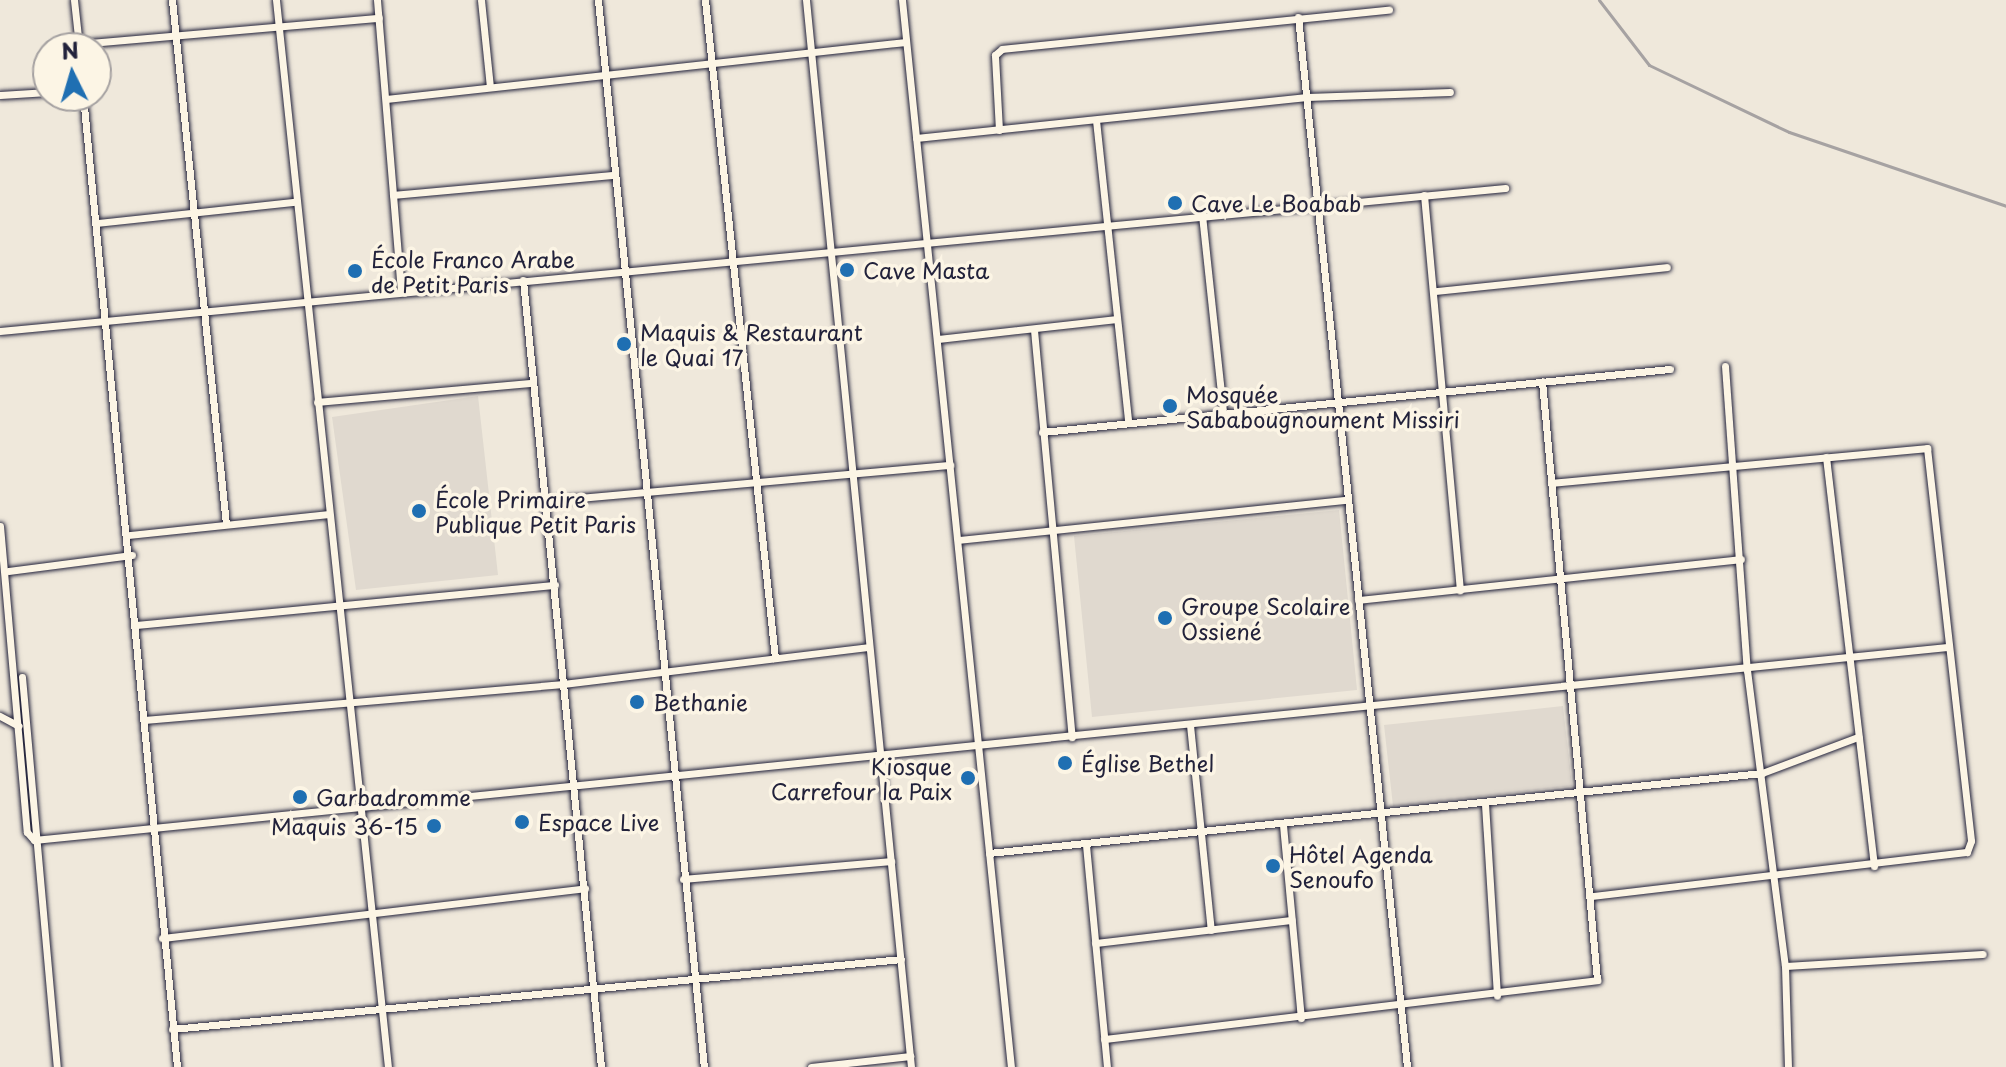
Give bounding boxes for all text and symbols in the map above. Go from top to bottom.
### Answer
north arrow [32,32,112,112]
text: N [60,32,80,67]
place label: Cave Le Boabab [1191,190,1361,216]
marker: Cave Le Boabab [1166,194,1184,212]
place label: École Franco Arabe de Petit Paris [371,245,579,296]
place label: Cave Masta [863,257,990,283]
marker: Cave Masta [838,261,856,279]
marker: École Franco Arabe de Petit Paris [346,262,364,280]
place label: Maquis & Restaurant le Quai 17 [640,318,864,370]
marker: Maquis & Restaurant le Quai 17 [615,335,633,353]
place label: Mosquée Sababougnoument Missiri [1186,380,1461,432]
marker: Mosquée Sababougnoument Missiri [1161,397,1179,415]
place label: École Primaire Publique Petit Paris [435,485,637,536]
marker: École Primaire Publique Petit Paris [410,502,428,520]
place label: Groupe Scolaire Ossiené [1181,592,1350,644]
marker: Groupe Scolaire Ossiené [1156,609,1174,627]
place label: Bethanie [653,689,748,715]
marker: Bethanie [628,693,646,711]
place label: Église Bethel [1081,750,1214,776]
place label: Kiosque Carrefour la Paix [770,752,952,804]
marker: Église Bethel [1056,754,1074,772]
marker: Kiosque Carrefour la Paix [959,769,977,787]
place label: Garbadromme [316,784,471,810]
marker: Garbadromme [291,788,309,806]
place label: Espace Live [538,809,658,835]
place label: Maquis 36-15 [271,813,418,839]
marker: Espace Live [513,813,531,831]
marker: Maquis 36-15 [425,817,443,835]
place label: Hôtel Agenda Senoufo [1289,840,1433,892]
marker: Hôtel Agenda Senoufo [1264,857,1282,875]

